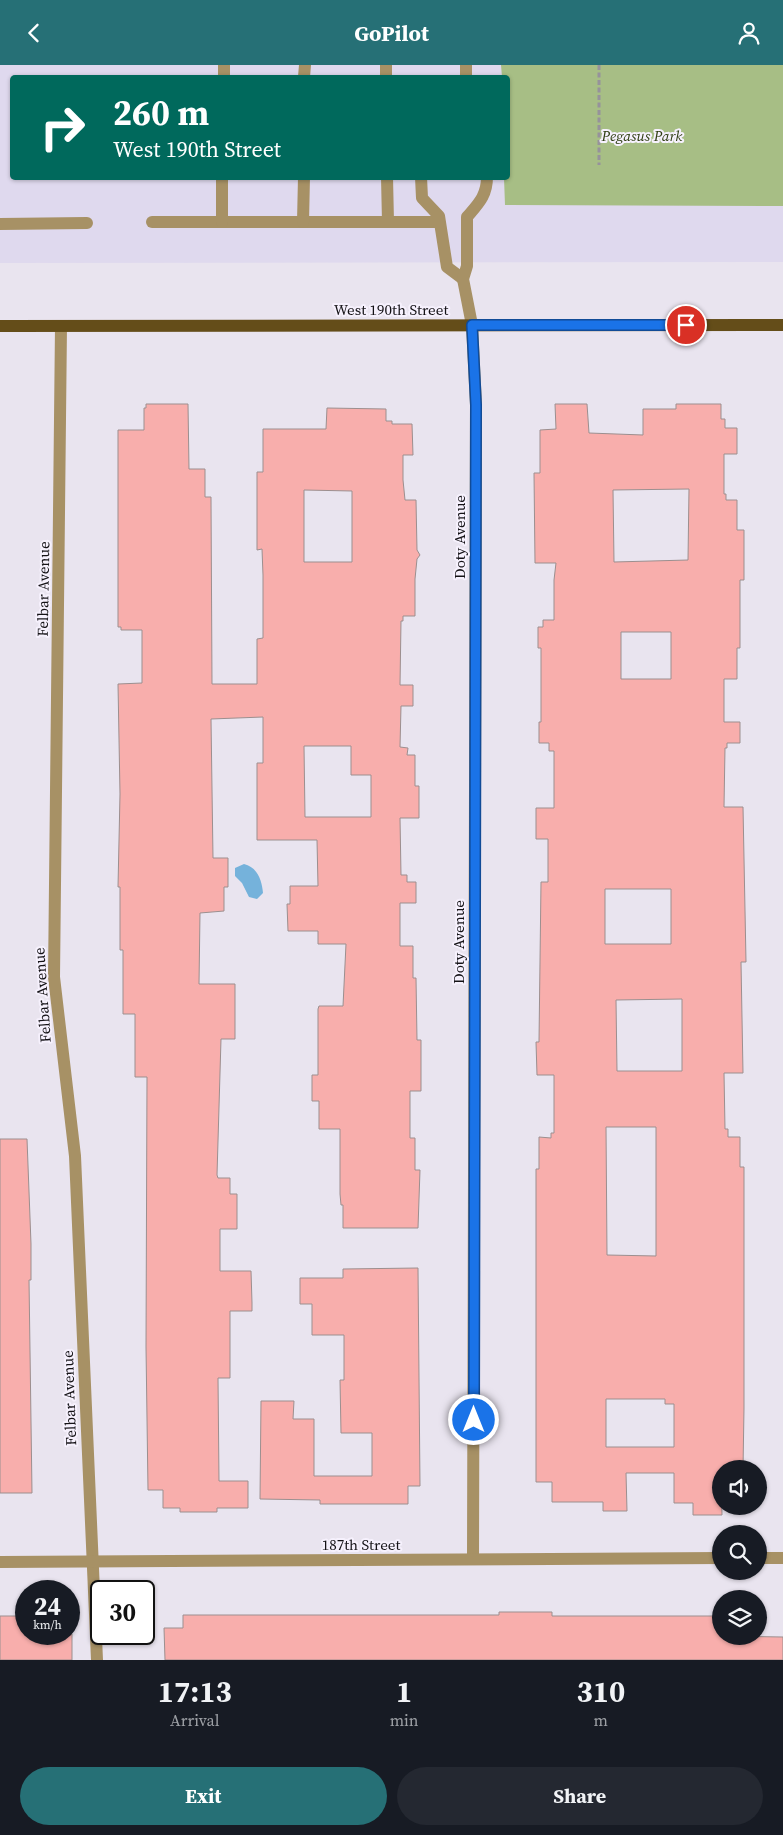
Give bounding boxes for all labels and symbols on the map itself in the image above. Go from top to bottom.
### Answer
park label: Pegasus Park [601,125,683,146]
street label: West 190th Street [334,299,448,320]
pin [665,304,707,346]
street label: Doty Avenue [449,495,470,579]
street label: Felbar Avenue [32,541,54,637]
street label: Doty Avenue [448,900,469,984]
street label: Felbar Avenue [28,946,56,1043]
street label: Felbar Avenue [57,1350,81,1446]
position arrow [447,1393,499,1445]
street label: 187th Street [322,1534,400,1555]
speed limit sign: 30 [90,1580,155,1645]

